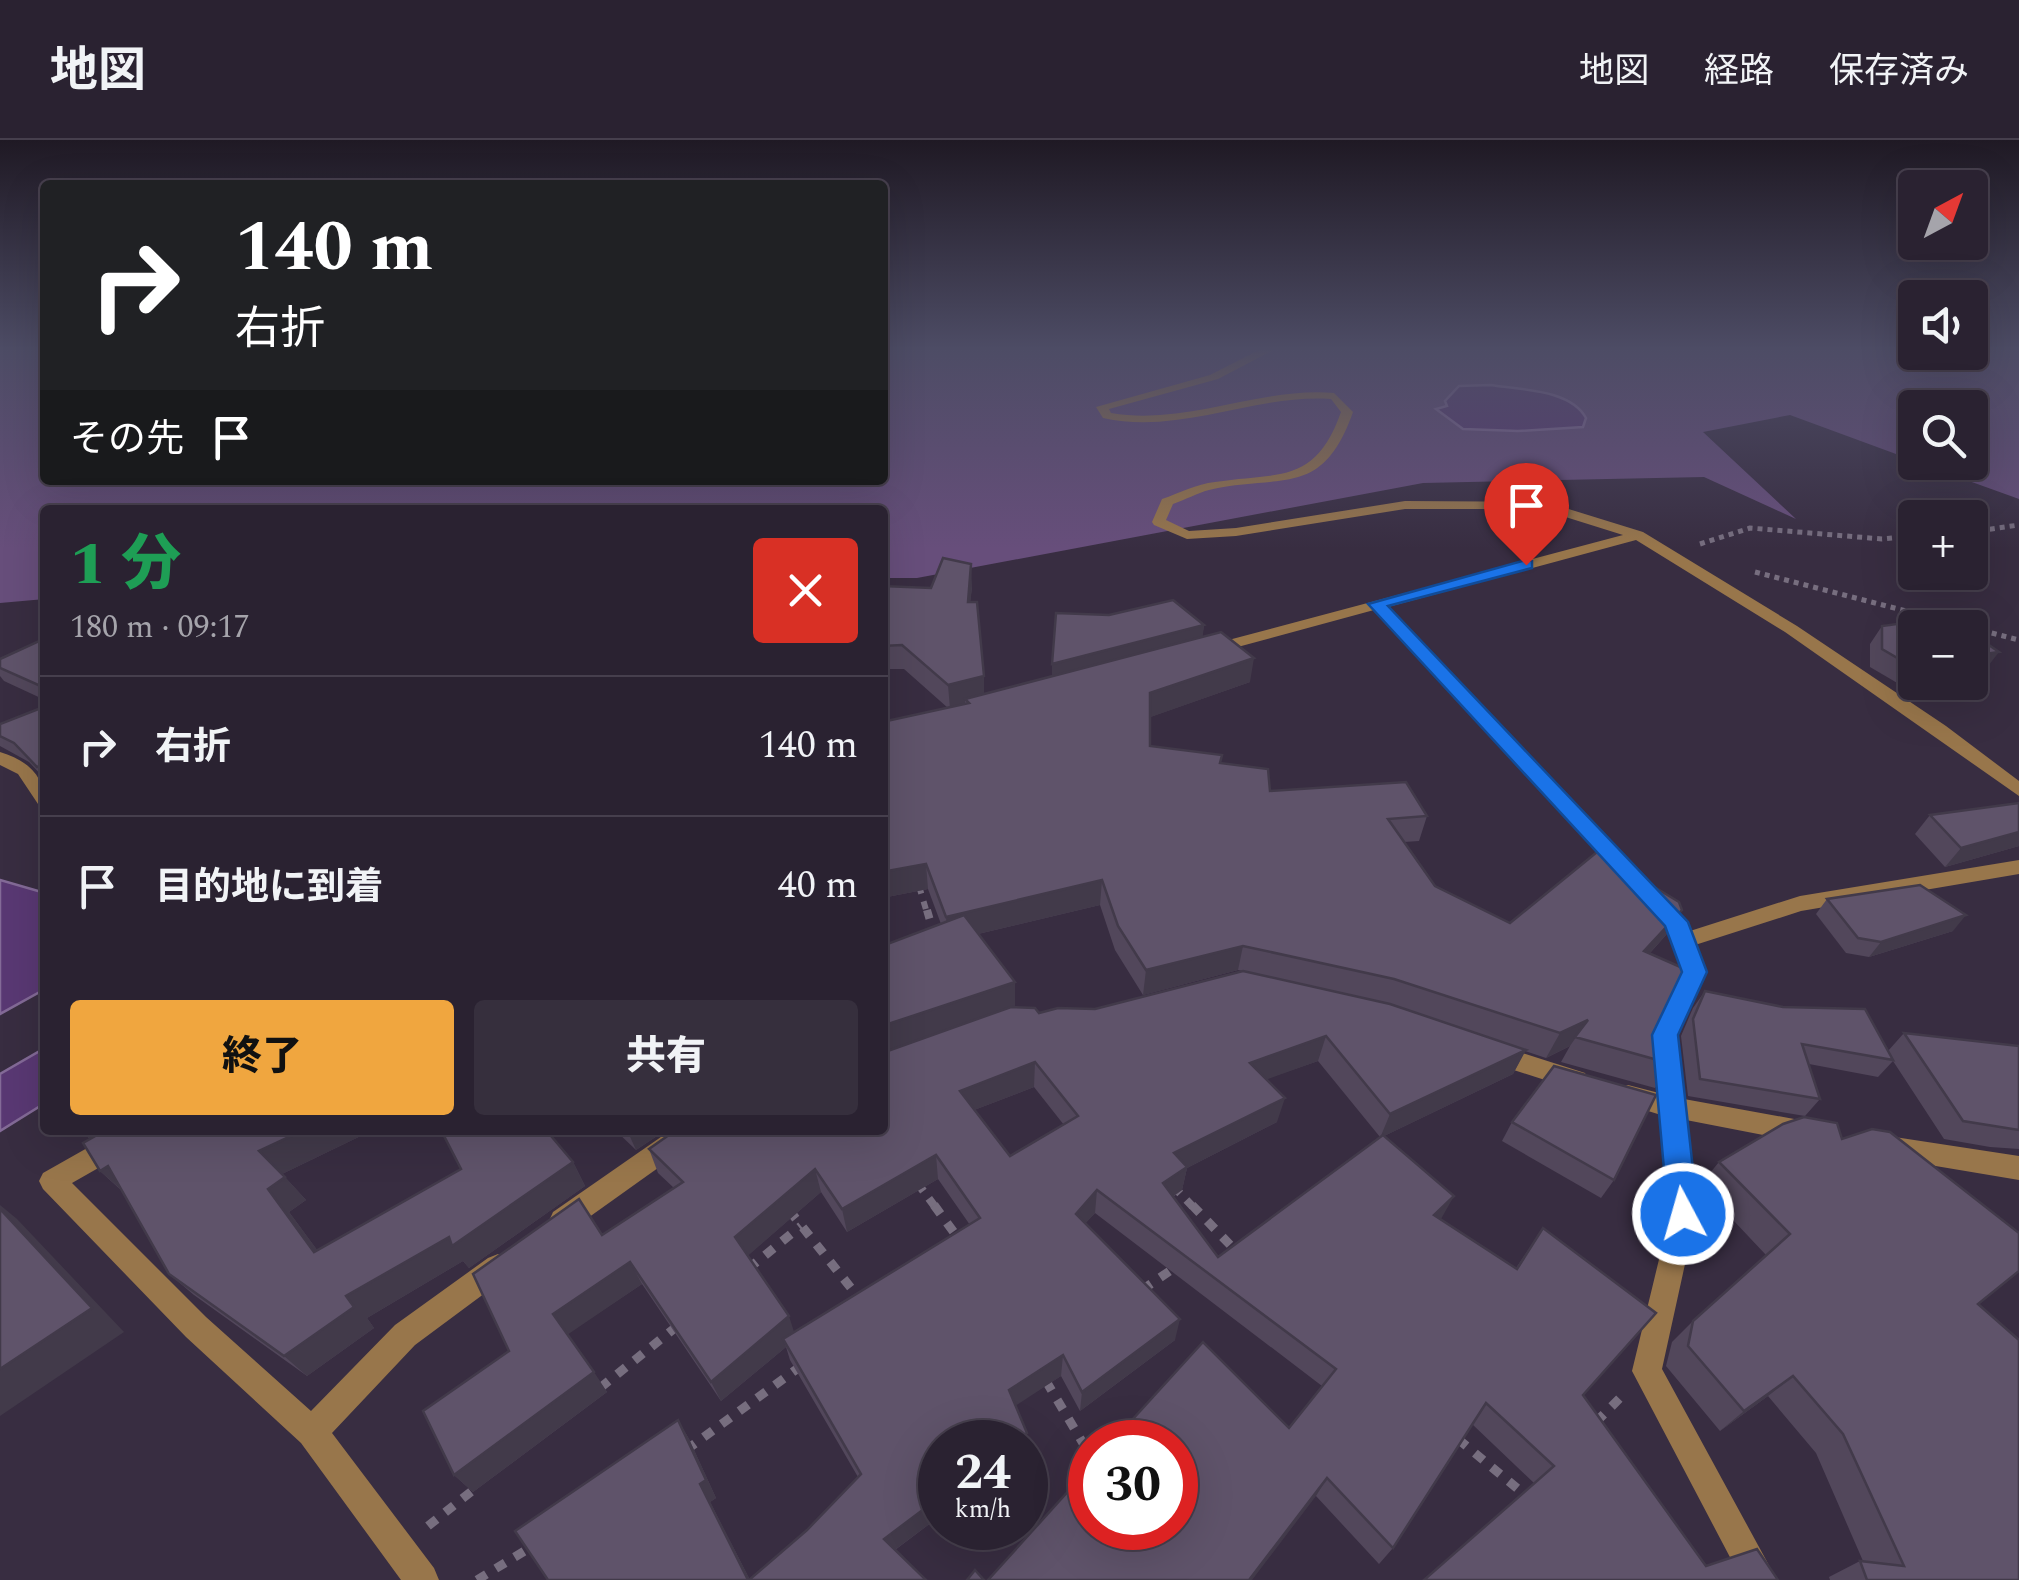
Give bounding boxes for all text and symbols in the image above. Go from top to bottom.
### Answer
text: 地図 [50,35,146,108]
text: 地図 [1579,45,1649,98]
text: 経路 [1704,45,1774,98]
text: 保存済み [1829,45,1969,98]
north arrow [1898,170,1988,260]
map controls [1898,170,1988,700]
text: 140 m [235,195,433,301]
icon: right [70,220,200,350]
button: sound [1898,280,1988,370]
text: 右折 [235,295,325,364]
button: search [1898,390,1988,480]
icon: arrive [204,410,259,465]
text: その先 [70,411,184,469]
pin [1484,463,1569,566]
icon: arrive [1499,478,1554,533]
button: + [1898,500,1988,590]
text: 1 分 [70,519,181,611]
button: close [753,538,858,643]
text: 180 m · 09:17 [70,603,250,652]
button: − [1898,610,1988,700]
text: 140 m [759,717,858,775]
icon: right [70,719,125,774]
text: 右折 [155,719,231,777]
text: 40 m [778,857,858,915]
icon: arrive [70,859,125,914]
text: 目的地に到着 [155,859,383,917]
button: 終了 [70,1000,454,1115]
button: 共有 [474,1000,858,1115]
position arrow [1631,1162,1735,1266]
speed limit sign: 30 [1068,1420,1198,1550]
text: 24 [955,1435,1011,1511]
text: km/h [955,1491,1011,1529]

